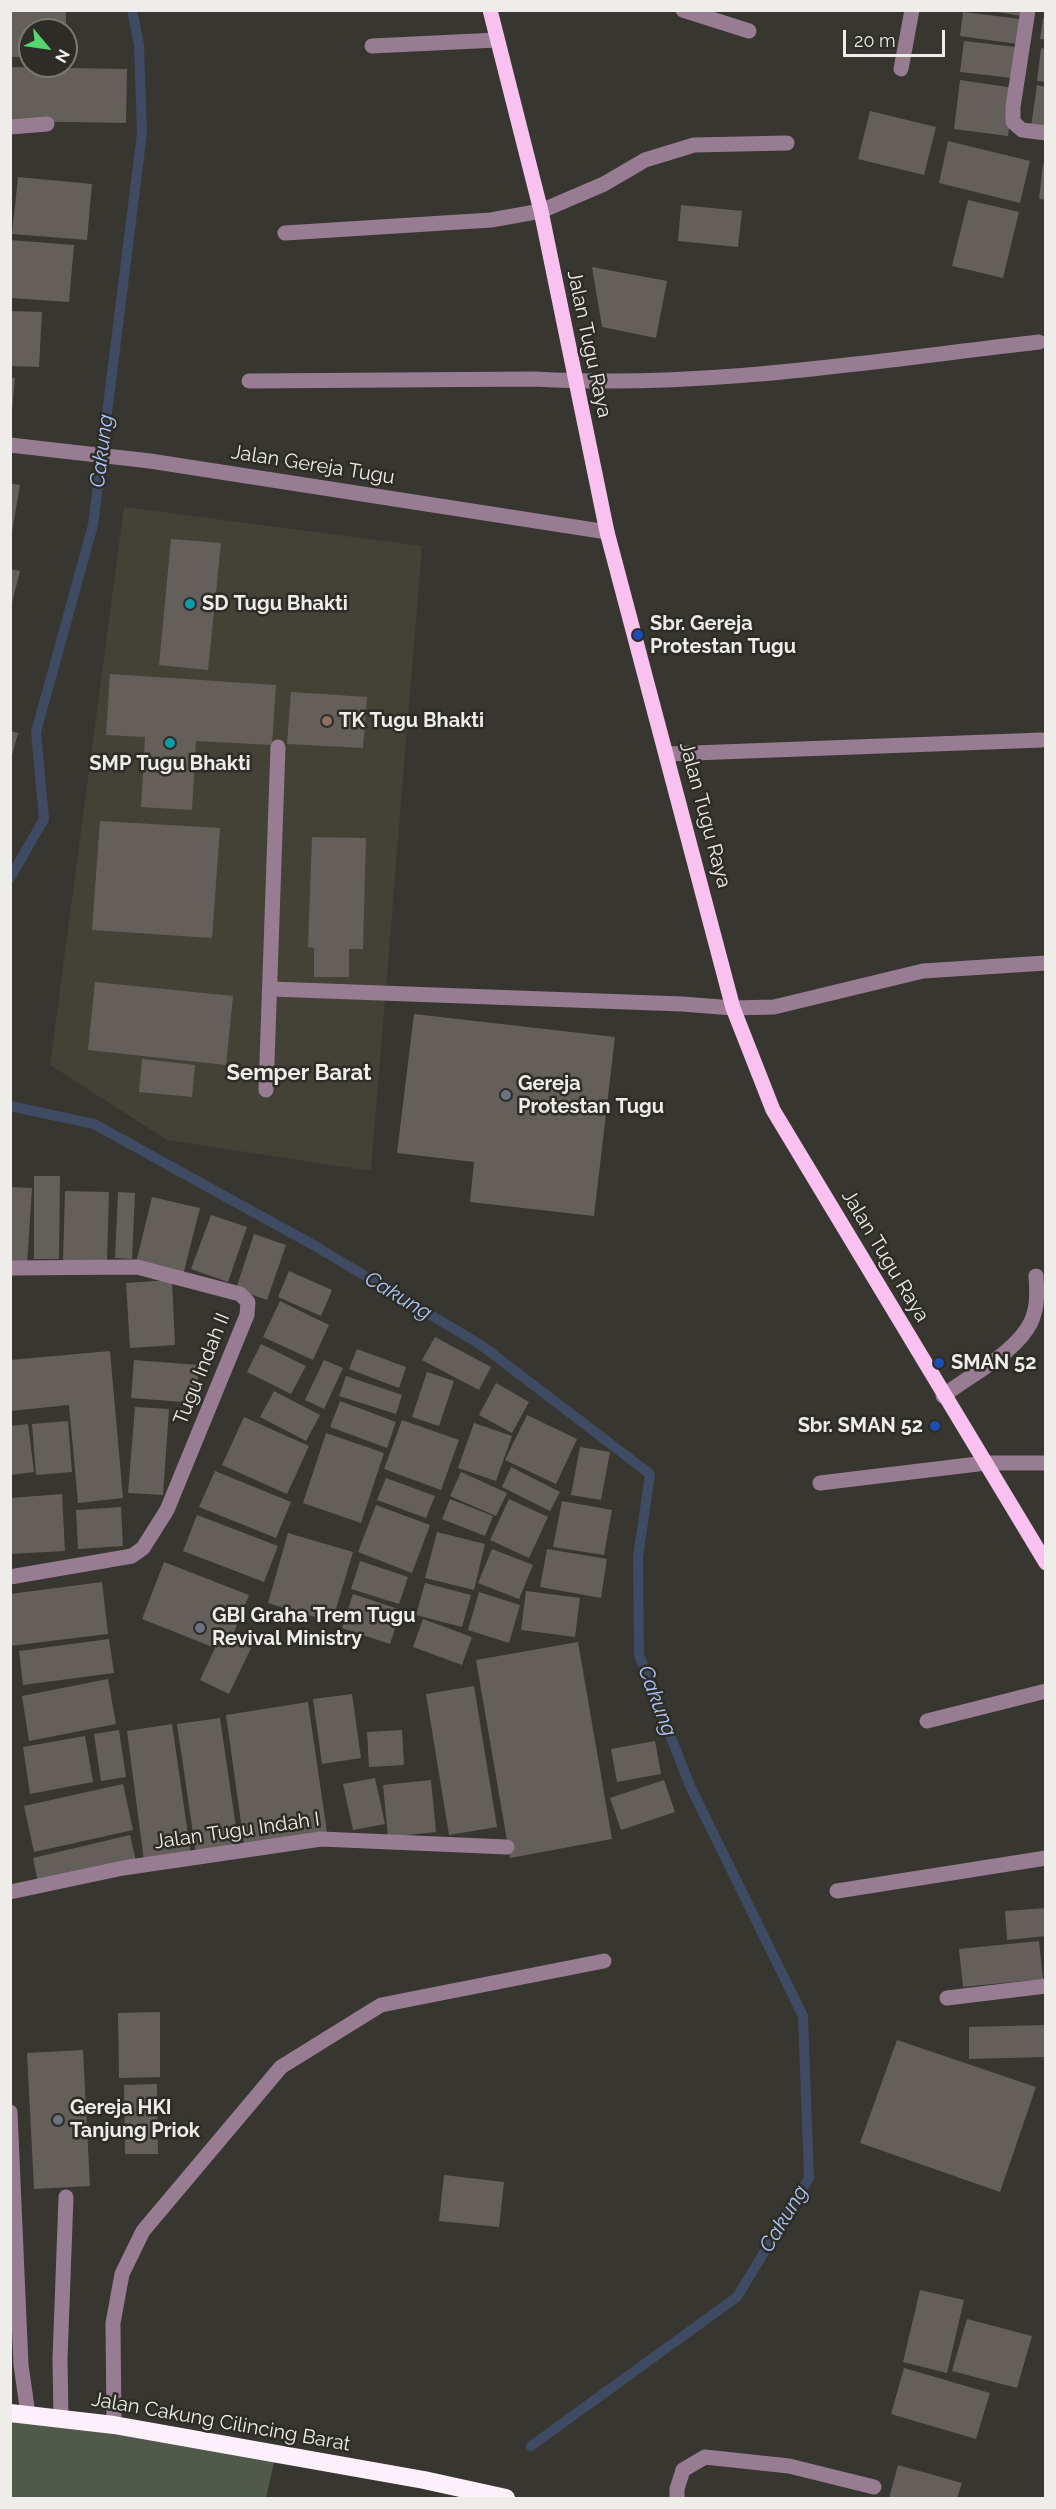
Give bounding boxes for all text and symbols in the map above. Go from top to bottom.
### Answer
north arrow [18,18,78,78]
scale bar [846,18,948,56]
text: 20 m [854,30,896,51]
text: N [51,46,74,66]
street label: Jalan Tugu Raya [562,268,616,420]
water label: Cakung [85,413,119,489]
street label: Jalan Gereja Tugu [230,440,396,490]
place label: SD Tugu Bhakti [202,592,348,616]
marker: SD Tugu Bhakti [183,597,197,611]
place label: Sbr. Gereja Protestan Tugu [650,612,796,659]
marker: Sbr. Gereja Protestan Tugu [631,628,645,642]
place label: TK Tugu Bhakti [339,709,484,733]
marker: TK Tugu Bhakti [320,714,334,728]
marker: SMP Tugu Bhakti [163,736,177,750]
street label: Jalan Tugu Raya [674,739,736,891]
place label: SMP Tugu Bhakti [89,752,251,776]
district label: Semper Barat [226,1060,372,1086]
place label: Gereja Protestan Tugu [518,1072,664,1119]
marker: Gereja Protestan Tugu [499,1088,513,1102]
street label: Jalan Tugu Raya [836,1185,934,1327]
water label: Cakung [360,1266,436,1326]
street label: Tugu Indah II [169,1310,235,1428]
place label: SMAN 52 [951,1351,1036,1375]
marker: SMAN 52 [932,1356,946,1370]
place label: Sbr. SMAN 52 [798,1414,923,1438]
marker: Sbr. SMAN 52 [928,1419,942,1433]
place label: GBI Graha Trem Tugu Revival Ministry [212,1604,416,1651]
marker: GBI Graha Trem Tugu Revival Ministry [193,1621,207,1635]
water label: Cakung [632,1662,682,1740]
street label: Jalan Tugu Indah I [153,1808,321,1854]
place label: Gereja HKI Tanjung Priok [70,2096,200,2143]
marker: Gereja HKI Tanjung Priok [51,2113,65,2127]
water label: Cakung [754,2181,814,2257]
street label: Jalan Cakung Cilincing Barat [90,2387,352,2457]

